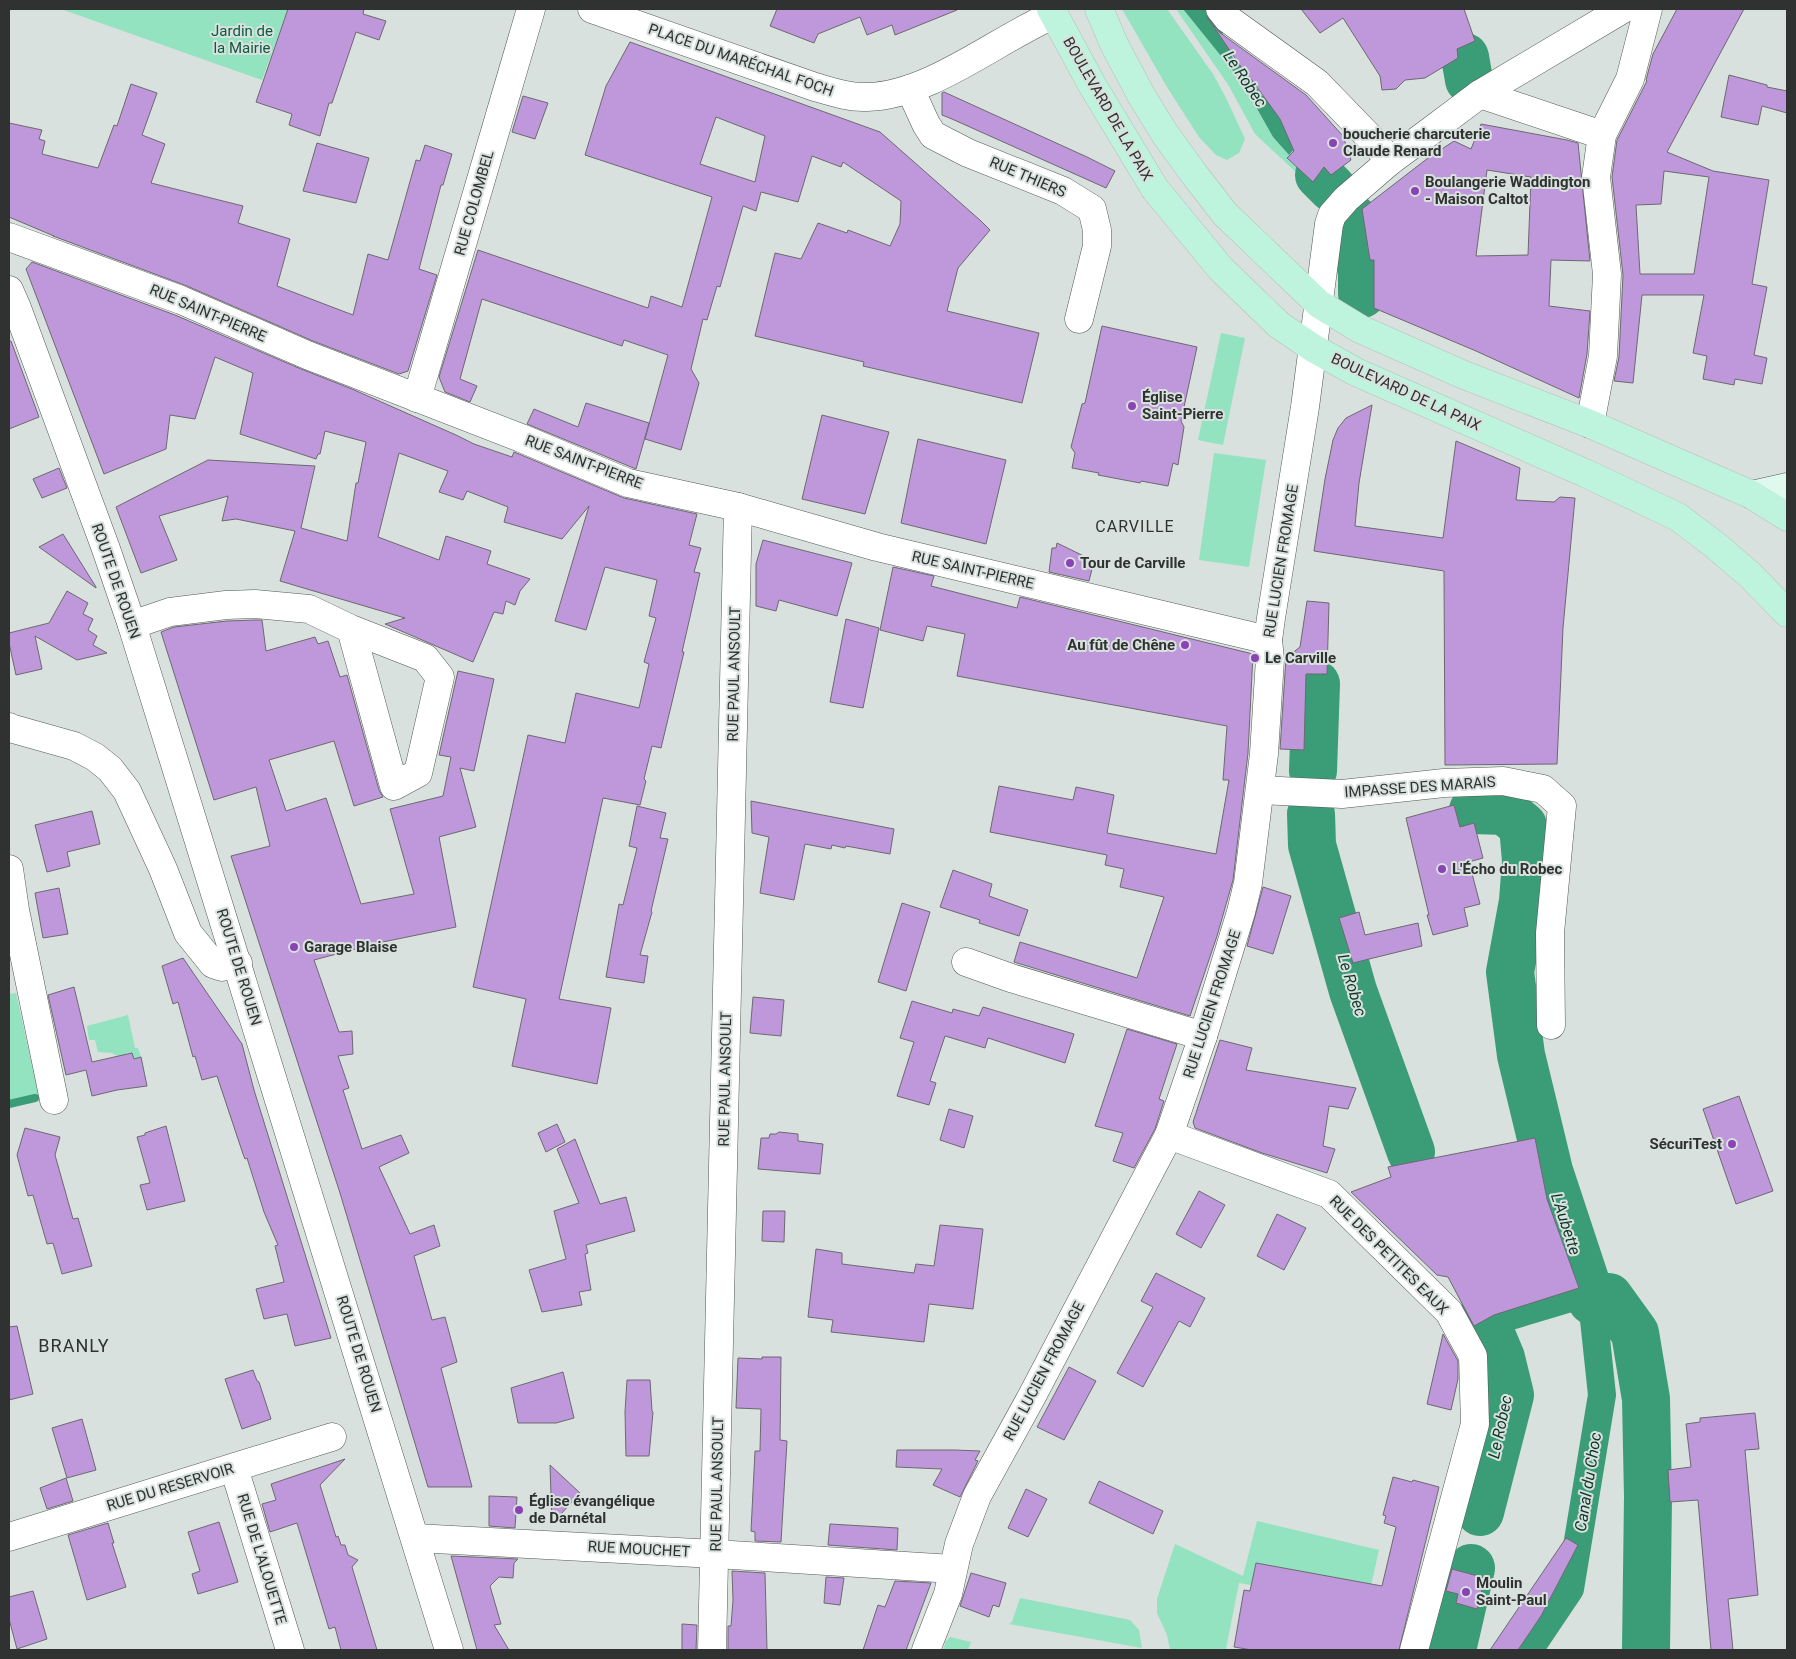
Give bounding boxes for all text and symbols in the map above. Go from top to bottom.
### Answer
street label: PLACE DU MARÉCHAL FOCH [646,20,836,100]
park label: Jardin de la Mairie [211,22,273,57]
street label: BOULEVARD DE LA PAIX [1059,34,1157,185]
water label: Le Robec [1219,47,1271,111]
place label: boucherie charcuterie Claude Renard [1343,125,1490,160]
marker: boucherie charcuterie Claude Renard [1327,137,1339,149]
street label: RUE COLOMBEL [450,148,498,258]
street label: RUE THIERS [987,153,1069,201]
place label: Boulangerie Waddington - Maison Caltot [1425,173,1590,208]
marker: Boulangerie Waddington - Maison Caltot [1409,185,1421,197]
street label: RUE SAINT-PIERRE [147,280,269,346]
street label: BOULEVARD DE LA PAIX [1328,349,1484,435]
place label: Église Saint-Pierre [1142,388,1223,423]
marker: Église Saint-Pierre [1126,400,1138,412]
street label: RUE SAINT-PIERRE [522,431,646,493]
street label: RUE LUCIEN FROMAGE [1260,483,1302,639]
district label: CARVILLE [1095,517,1175,536]
street label: ROUTE DE ROUEN [88,521,144,641]
street label: RUE SAINT-PIERRE [910,547,1036,593]
place label: Tour de Carville [1080,554,1185,572]
marker: Tour de Carville [1064,557,1076,569]
street label: RUE PAUL ANSOULT [724,606,744,742]
place label: Au fût de Chêne [1067,636,1175,654]
marker: Au fût de Chêne [1179,639,1191,651]
place label: Le Carville [1265,649,1336,667]
marker: Le Carville [1249,652,1261,664]
street label: IMPASSE DES MARAIS [1344,773,1496,801]
place label: L'Écho du Robec [1452,860,1562,878]
marker: L'Écho du Robec [1436,863,1448,875]
street label: ROUTE DE ROUEN [213,906,265,1028]
street label: RUE LUCIEN FROMAGE [1179,927,1245,1080]
place label: Garage Blaise [304,938,397,956]
marker: Garage Blaise [288,941,300,953]
water label: Le Robec [1334,952,1370,1018]
street label: RUE PAUL ANSOULT [715,1011,735,1147]
place label: SécuriTest [1649,1135,1722,1153]
marker: SécuriTest [1726,1138,1738,1150]
water label: L'Aubette [1547,1191,1585,1257]
street label: RUE DES PETITES EAUX [1326,1192,1453,1319]
street label: ROUTE DE ROUEN [333,1293,385,1415]
street label: RUE LUCIEN FROMAGE [1000,1298,1089,1444]
district label: BRANLY [38,1335,110,1356]
water label: Le Robec [1484,1394,1516,1460]
street label: RUE PAUL ANSOULT [707,1416,727,1552]
water label: Canal du Choc [1571,1431,1605,1533]
street label: RUE DU RESERVOIR [104,1459,236,1515]
street label: RUE DE L'ALOUETTE [234,1491,291,1627]
place label: Église évangélique de Darnétal [529,1492,655,1527]
marker: Église évangélique de Darnétal [513,1504,525,1516]
street label: RUE MOUCHET [587,1537,691,1561]
place label: Moulin Saint-Paul [1476,1574,1547,1609]
marker: Moulin Saint-Paul [1460,1586,1472,1598]

